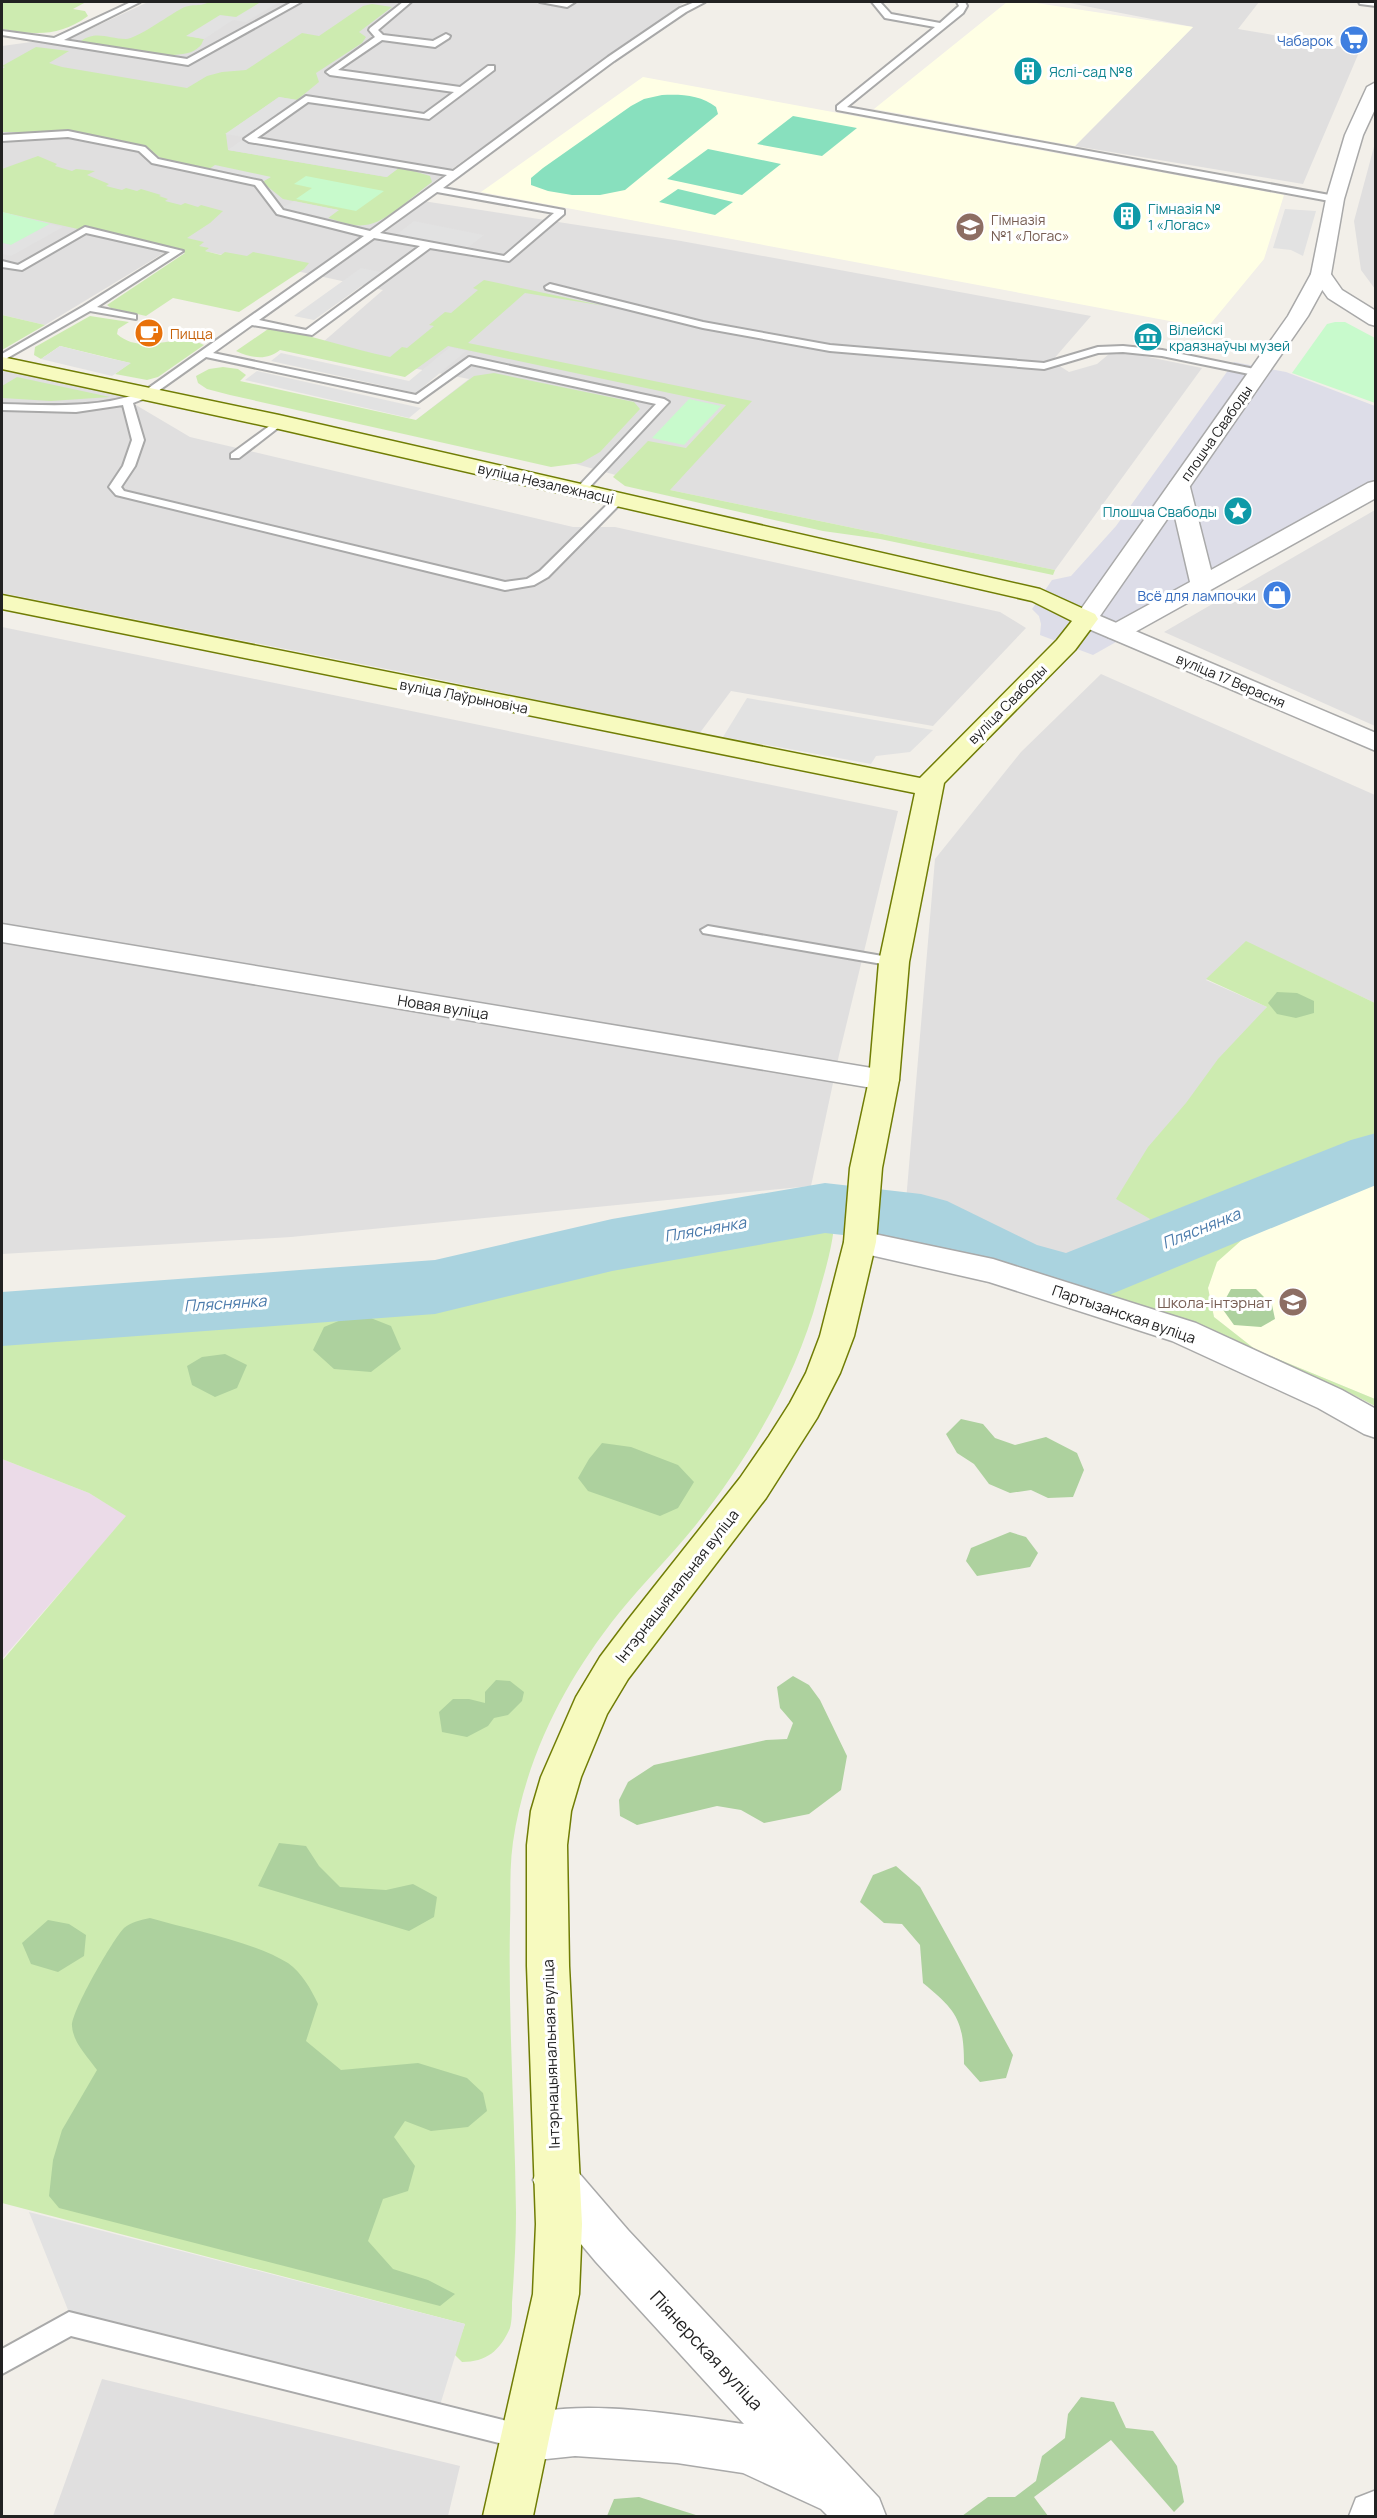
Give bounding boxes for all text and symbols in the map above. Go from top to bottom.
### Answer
supermarket icon: Чабарок [1338,24,1370,56]
place label: Чабарок [1277,31,1334,50]
building icon: Яслі-сад №8 [1012,55,1044,87]
place label: Яслі-сад №8 [1049,62,1133,81]
place label: Гімназія № 1 «Логас» [1148,199,1221,234]
building icon: Гімназія № 1 «Логас» [1111,200,1143,232]
place label: Гімназія №1 «Логас» [991,210,1070,245]
school or university icon: Гімназія №1 «Логас» [954,211,986,243]
cafe icon: Пицца [133,317,165,349]
place label: Вілейскі краязнаўчы музей [1169,320,1290,355]
museum icon: Вілейскі краязнаўчы музей [1132,321,1164,353]
place label: Пицца [170,324,213,343]
street label: плошча Свабоды [1176,381,1256,485]
street label: вуліца Незалежнасці [476,458,616,508]
place icon: Плошча Свабоды [1222,495,1254,527]
place label: Плошча Свабоды [1103,502,1217,521]
shop icon: Всё для лампочки [1261,579,1293,611]
place label: Всё для лампочки [1137,586,1256,605]
street label: вуліца 17 Верасня [1173,648,1289,712]
street label: вуліца Свабоды [963,660,1051,748]
street label: вуліца Лаўрыновіча [398,674,530,718]
street label: Новая вуліца [396,989,490,1025]
water label: Пляснянка [1159,1202,1244,1254]
water label: Пляснянка [662,1211,749,1247]
street label: Партызанская вуліца [1049,1280,1199,1348]
school or university icon: Школа-інтэрнат [1277,1286,1309,1318]
water label: Пляснянка [183,1289,268,1317]
place label: Школа-інтэрнат [1157,1292,1272,1313]
street label: Інтэрнацыянальная вуліца [610,1505,744,1667]
street label: Інтэрнацыянальная вуліца [537,1959,565,2149]
street label: Піянерская вуліца [645,2285,769,2415]

